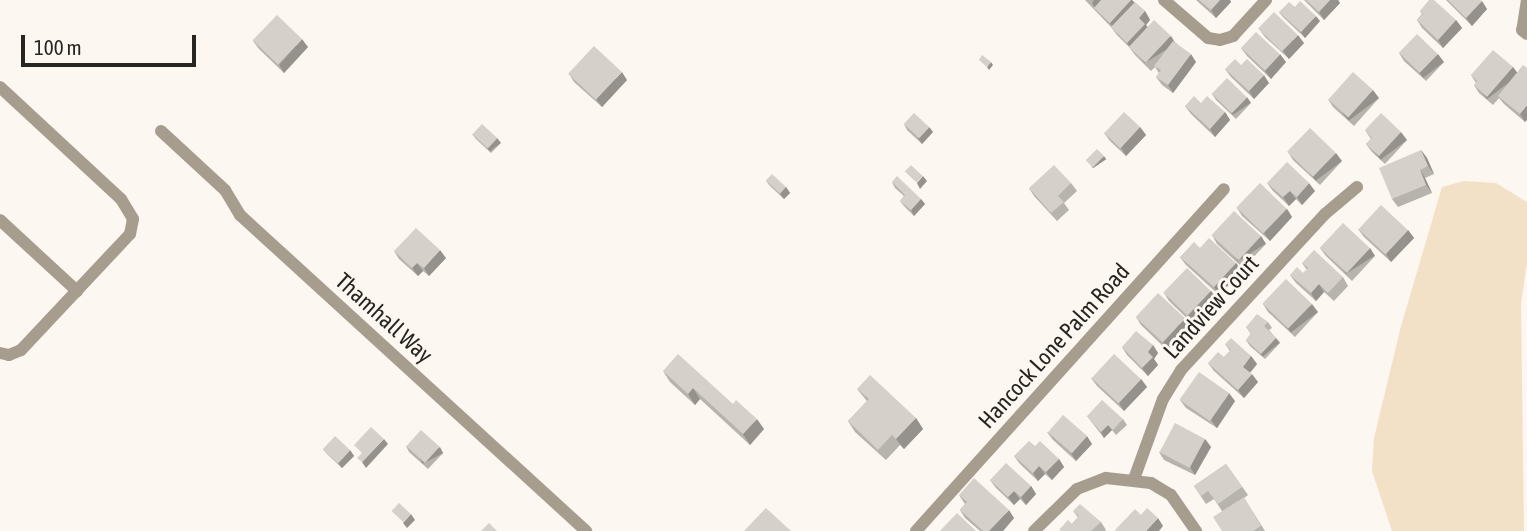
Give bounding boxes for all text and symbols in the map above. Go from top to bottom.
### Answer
scale bar [24,21,200,65]
text: 100 m [34,35,82,59]
street label: Landview Court [1158,250,1264,364]
street label: Hancock Lone Palm Road [973,258,1135,434]
street label: Thamhall Way [330,267,438,369]

